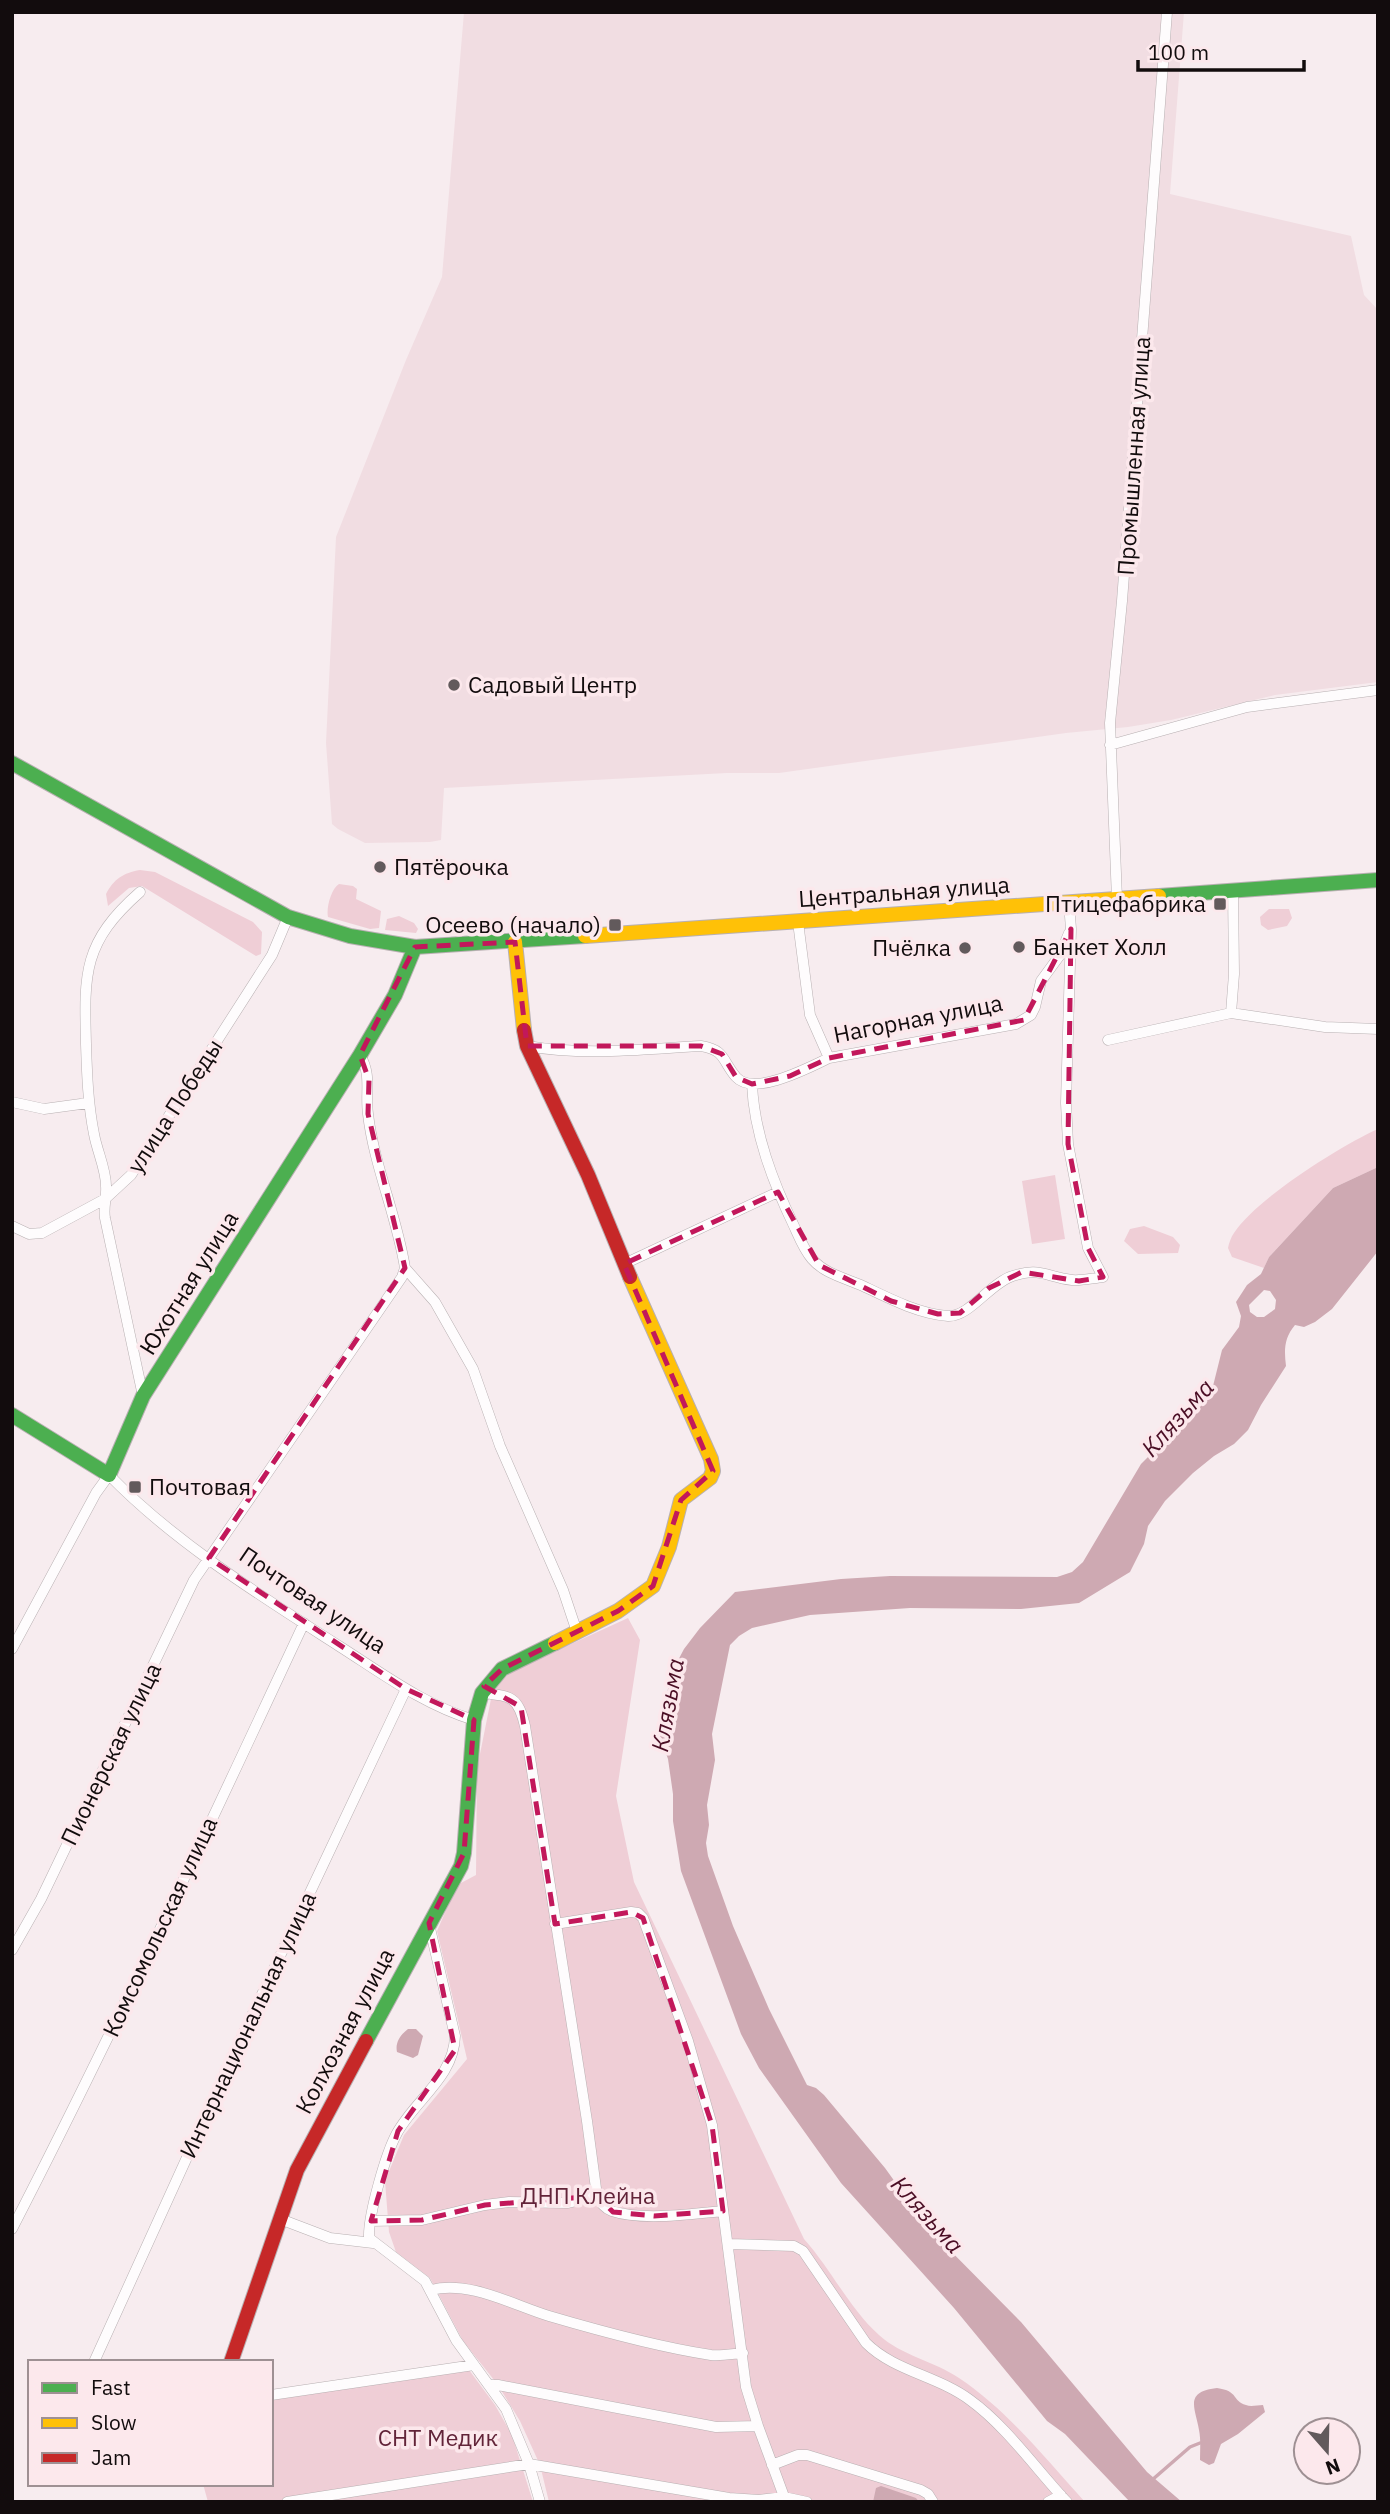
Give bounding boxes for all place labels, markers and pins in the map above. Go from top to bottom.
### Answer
place label: Садовый Центр [468,669,637,699]
marker: Садовый Центр [446,677,462,693]
place label: Пятёрочка [394,851,509,881]
marker: Пятёрочка [372,859,388,875]
place label: Птицефабрика [1045,888,1206,918]
marker: Птицефабрика [1212,896,1228,912]
place label: Осеево (начало) [425,909,601,939]
marker: Осеево (начало) [607,917,623,933]
place label: Банкет Холл [1033,931,1167,961]
place label: Пчёлка [872,932,951,962]
marker: Банкет Холл [1011,939,1027,955]
marker: Пчёлка [957,940,973,956]
place label: Почтовая [149,1471,251,1501]
marker: Почтовая [127,1479,143,1495]

